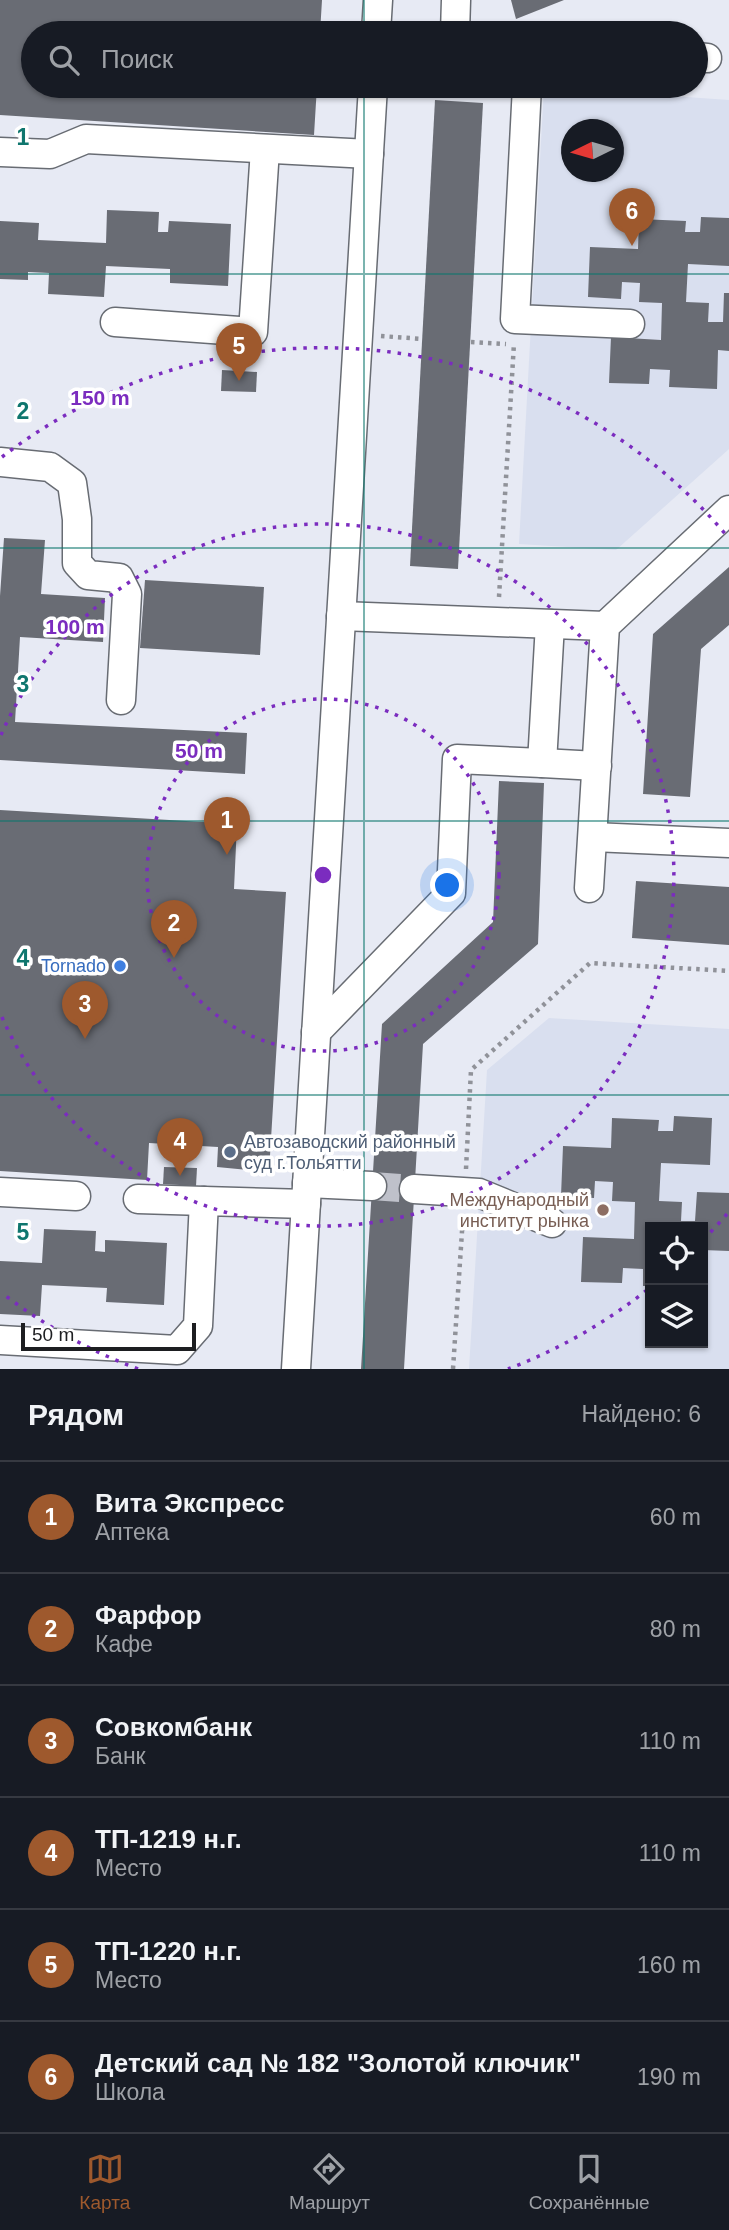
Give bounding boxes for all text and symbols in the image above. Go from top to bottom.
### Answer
search box [21,21,708,98]
icon: search [45,41,83,79]
text: Поиск [101,44,173,74]
north arrow [561,119,624,182]
text: 1 [17,124,30,150]
pin: 6 [609,188,655,246]
pin: 5 [216,323,262,381]
text: 150 m [70,386,130,409]
text: 2 [17,398,29,424]
text: 100 m [45,615,105,638]
text: 3 [17,671,29,697]
text: 50 m [175,739,223,762]
pin: 1 [204,797,250,855]
centre of rings [311,863,335,887]
your location [430,868,464,902]
pin: 2 [151,900,197,958]
text: 4 [17,945,30,971]
place label: Tornado [41,956,106,976]
marker: Tornado [112,958,128,974]
pin: 3 [62,981,108,1039]
pin: 4 [157,1118,203,1176]
place label: Автозаводский районный суд г.Тольятти [244,1132,456,1173]
marker: Автозаводский районный суд г.Тольятти [222,1144,238,1160]
place label: Международный институт рынка [449,1190,590,1231]
marker: Международный институт рынка [595,1202,611,1218]
text: 5 [17,1219,30,1245]
map controls [645,1222,708,1348]
button: locate [645,1222,708,1285]
button: layers [645,1285,708,1348]
scale bar [21,1320,196,1352]
text: 50 m [32,1324,74,1345]
text: Рядом [28,1398,124,1431]
text: Найдено: 6 [581,1401,701,1427]
text: Вита Экспресс [95,1488,284,1518]
text: 1 [45,1504,57,1530]
text: 60 m [650,1504,701,1530]
text: Аптека [95,1519,169,1545]
text: Фарфор [95,1600,202,1630]
text: 2 [45,1616,57,1642]
text: 80 m [650,1616,701,1642]
text: Кафе [95,1631,153,1657]
text: Совкомбанк [95,1712,252,1742]
text: 3 [45,1728,57,1754]
text: 110 m [639,1728,701,1754]
text: Банк [95,1743,146,1769]
text: ТП-1219 н.г. [95,1824,242,1854]
text: 4 [45,1840,57,1866]
text: 110 m [639,1840,701,1866]
text: Место [95,1855,162,1881]
text: ТП-1220 н.г. [95,1936,242,1966]
text: 5 [45,1952,57,1978]
text: 160 m [637,1952,701,1978]
text: Место [95,1967,162,1993]
text: Детский сад № 182 "Золотой ключик" [95,2048,581,2078]
text: 6 [45,2064,57,2090]
text: 190 m [637,2064,701,2090]
text: Школа [95,2079,165,2105]
tab: Карта [79,2150,130,2214]
tab: Маршрут [289,2150,370,2214]
tab: Сохранённые [529,2150,650,2214]

